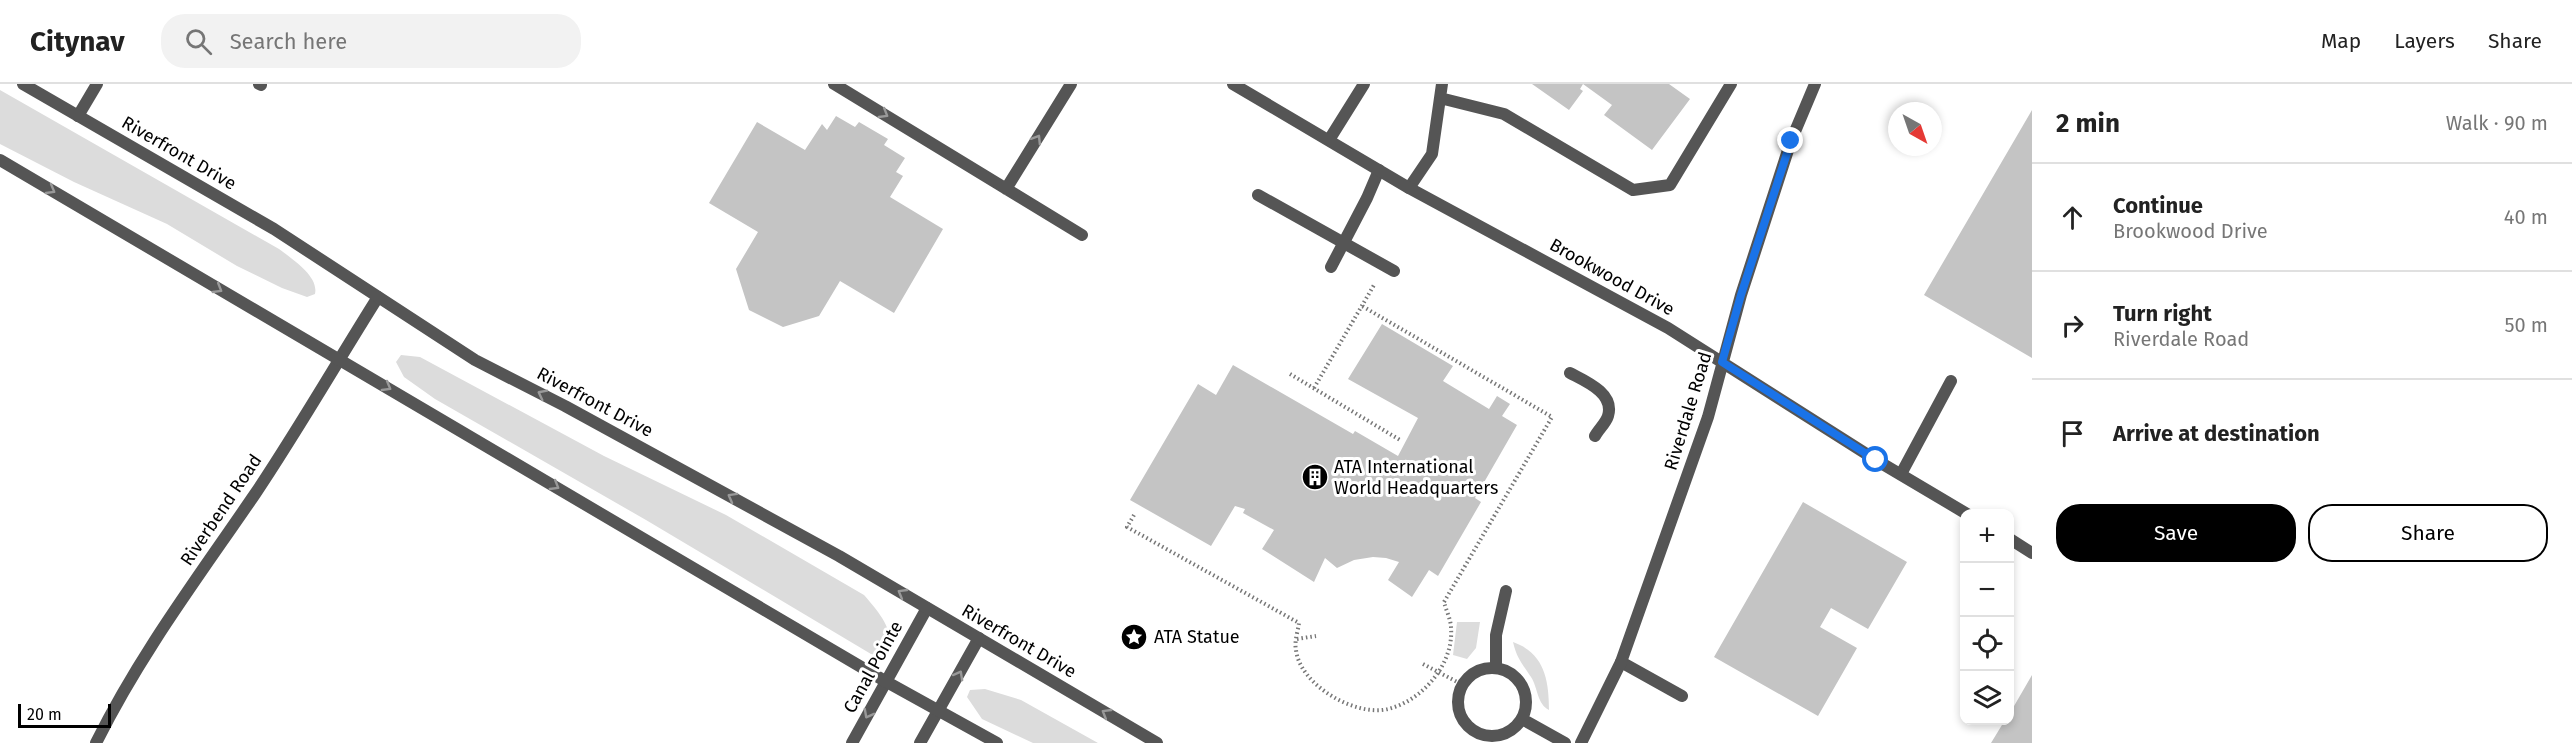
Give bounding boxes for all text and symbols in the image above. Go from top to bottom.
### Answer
search box [161,14,581,68]
text: Citynav [30,25,125,58]
icon: search [182,25,215,58]
text: Search here [230,28,347,55]
text: Map [2321,28,2361,54]
text: Layers [2394,28,2455,54]
text: Share [2488,28,2542,54]
north arrow [1888,102,1942,156]
one-way arrow [878,107,888,119]
text: 2 min [2056,108,2120,139]
street label: Riverfront Drive [118,111,240,195]
text: Walk · 90 m [2446,111,2548,135]
route end [1777,127,1803,153]
one-way arrow [1029,135,1041,145]
one-way arrow [44,182,55,194]
text: Continue [2113,192,2203,219]
icon: ahead [2056,201,2089,234]
text: 40 m [2504,205,2548,229]
text: Brookwood Drive [2113,219,2268,243]
street label: Brookwood Drive [1546,234,1678,320]
one-way arrow [212,281,222,293]
text: Turn right [2113,300,2212,327]
icon: right [2056,309,2089,342]
text: 50 m [2504,313,2548,337]
text: Riverdale Road [2113,327,2249,351]
street label: Riverdale Road [1660,349,1716,473]
street label: Riverfront Drive [533,362,657,442]
one-way arrow [381,380,391,392]
one-way arrow [538,390,549,401]
icon: arrive [2056,417,2089,450]
text: Arrive at destination [2113,420,2320,447]
route start [1862,446,1888,472]
street label: Riverbend Road [176,450,266,570]
place label: ATA International World Headquarters [1334,456,1498,499]
building icon: ATA International World Headquarters [1300,462,1330,492]
one-way arrow [549,478,559,490]
one-way arrow [728,493,738,504]
button: Save [2056,504,2296,562]
button: Share [2308,504,2548,562]
map controls [1960,509,2014,725]
button: + [1960,509,2014,563]
button: − [1960,563,2014,617]
one-way arrow [898,589,908,600]
street label: Riverfront Drive [958,599,1080,683]
street label: Canal Pointe [839,617,907,717]
button: locate [1960,617,2014,671]
place icon: ATA Statue [1119,622,1149,652]
place label: ATA Statue [1154,626,1240,648]
one-way arrow [952,671,963,681]
button: layers [1960,671,2014,725]
scale bar [18,701,111,728]
text: 20 m [27,705,62,724]
one-way arrow [864,708,875,718]
one-way arrow [1102,709,1112,721]

